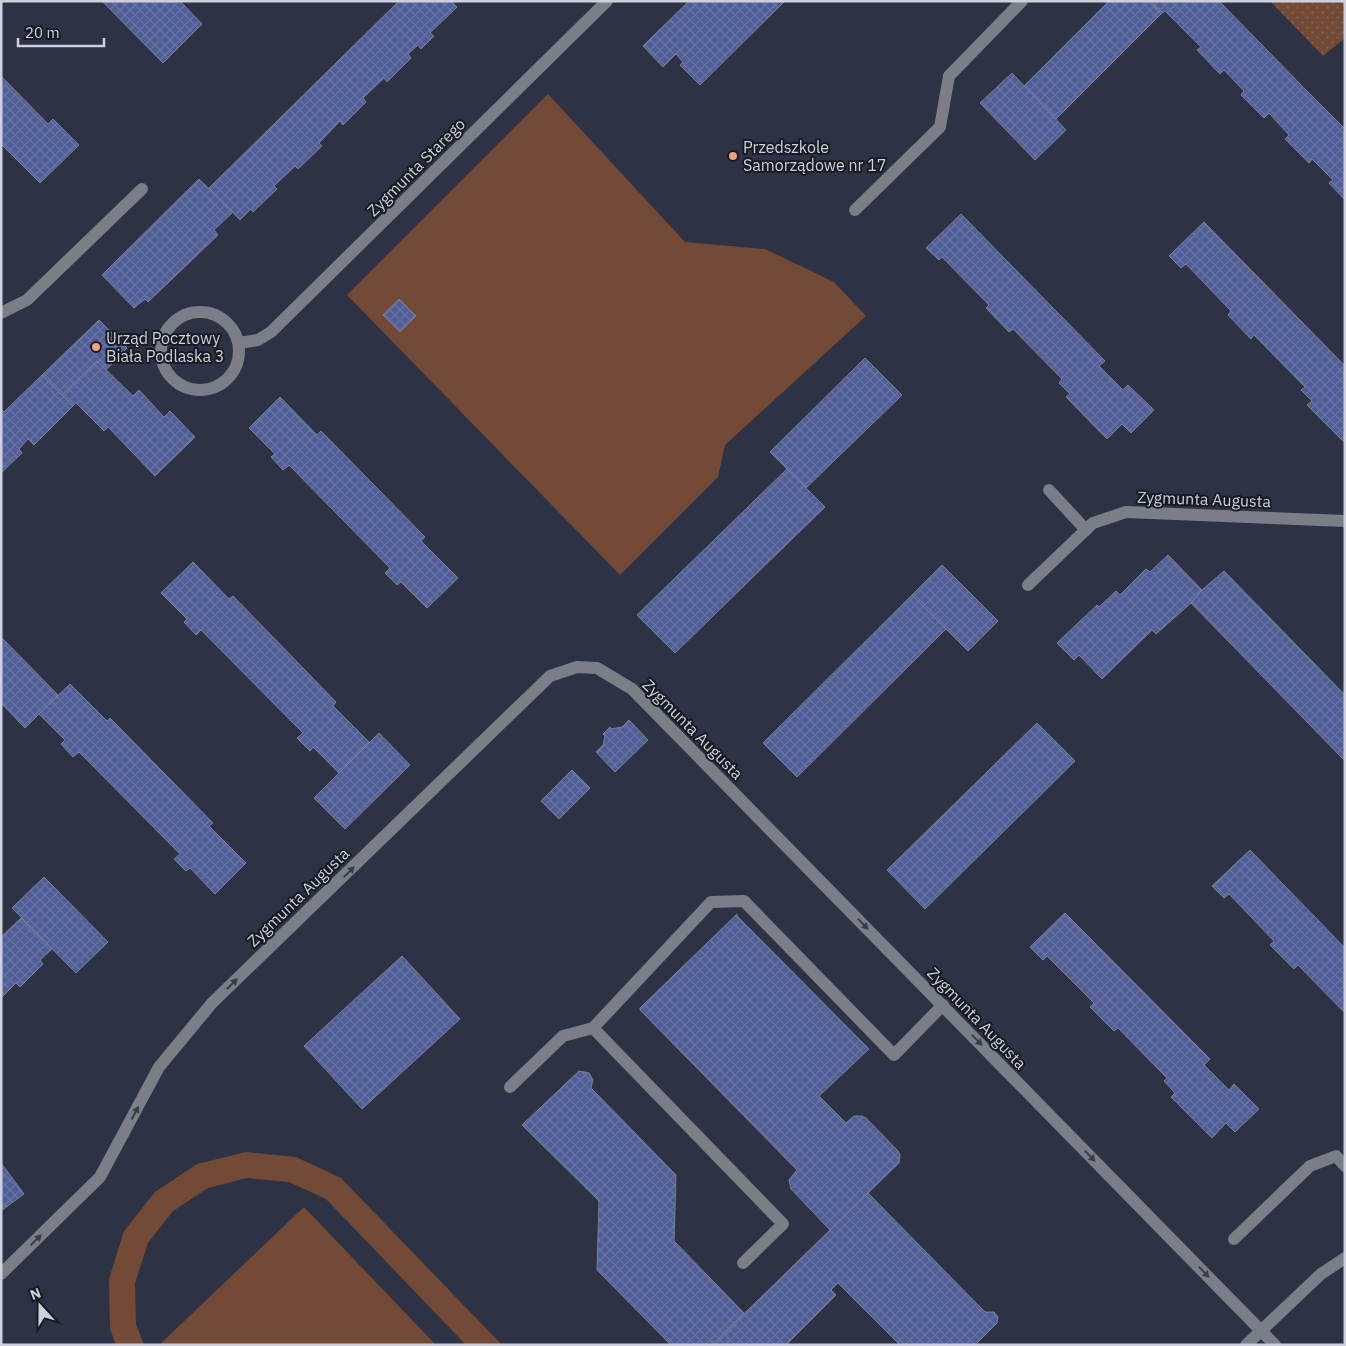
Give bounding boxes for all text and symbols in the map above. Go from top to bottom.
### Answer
scale bar [18,15,104,47]
text: 20 m [25,23,60,42]
street label: Zygmunta Starego [363,114,469,220]
place label: Przedszkole Samorządowe nr 17 [743,137,886,175]
marker: Przedszkole Samorządowe nr 17 [727,150,739,162]
place label: Urząd Pocztowy Biała Podlaska 3 [106,328,224,366]
marker: Urząd Pocztowy Biała Podlaska 3 [90,341,102,353]
street label: Zygmunta Augusta [1137,487,1272,511]
street label: Zygmunta Augusta [639,675,748,784]
street label: Zygmunta Augusta [243,843,353,951]
one-way arrow [343,866,355,878]
one-way arrow [857,918,869,930]
street label: Zygmunta Augusta [923,963,1031,1073]
one-way arrow [225,978,237,990]
one-way arrow [970,1034,982,1046]
one-way arrow [130,1106,139,1120]
one-way arrow [1084,1150,1096,1162]
one-way arrow [30,1234,42,1246]
one-way arrow [1198,1266,1210,1278]
north arrow [15,1281,65,1331]
text: N [27,1284,43,1304]

